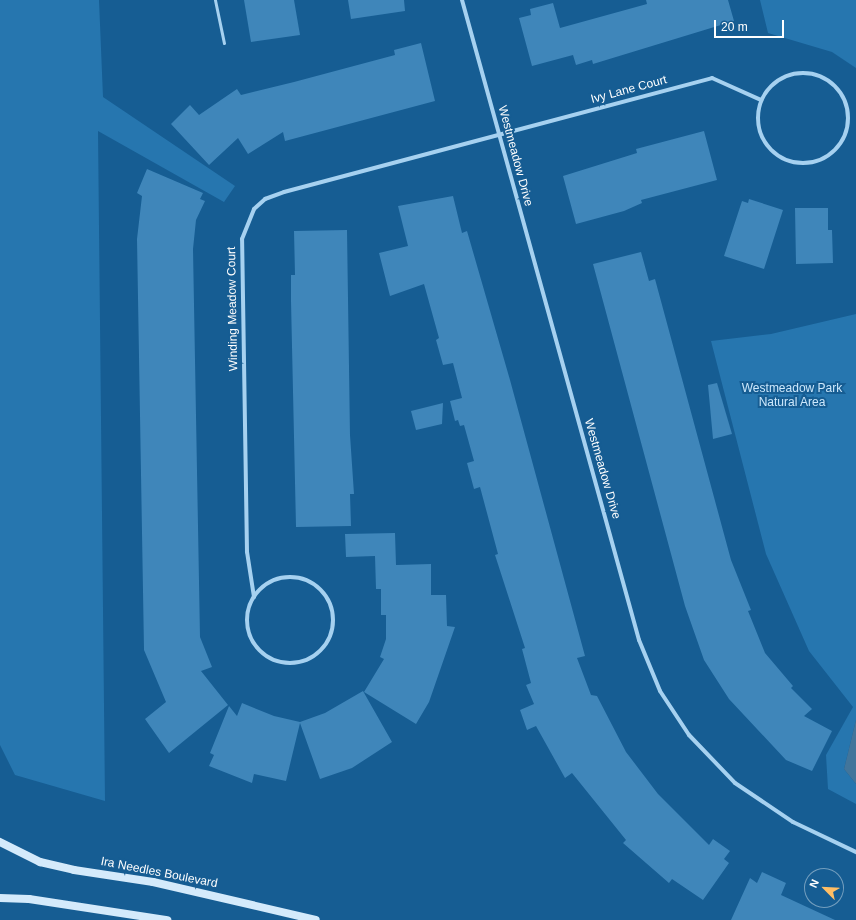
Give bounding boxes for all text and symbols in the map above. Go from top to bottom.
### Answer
scale bar [716,12,786,38]
text: 20 m [721,20,748,34]
street label: Ivy Lane Court [589,73,669,107]
street label: Westmeadow Drive [495,104,535,208]
street label: Winding Meadow Court [225,247,241,371]
park label: Westmeadow Park Natural Area [742,382,842,410]
street label: Westmeadow Drive [581,417,623,521]
street label: Ira Needles Boulevard [99,855,219,891]
north arrow [804,868,844,908]
text: N [807,877,821,890]

